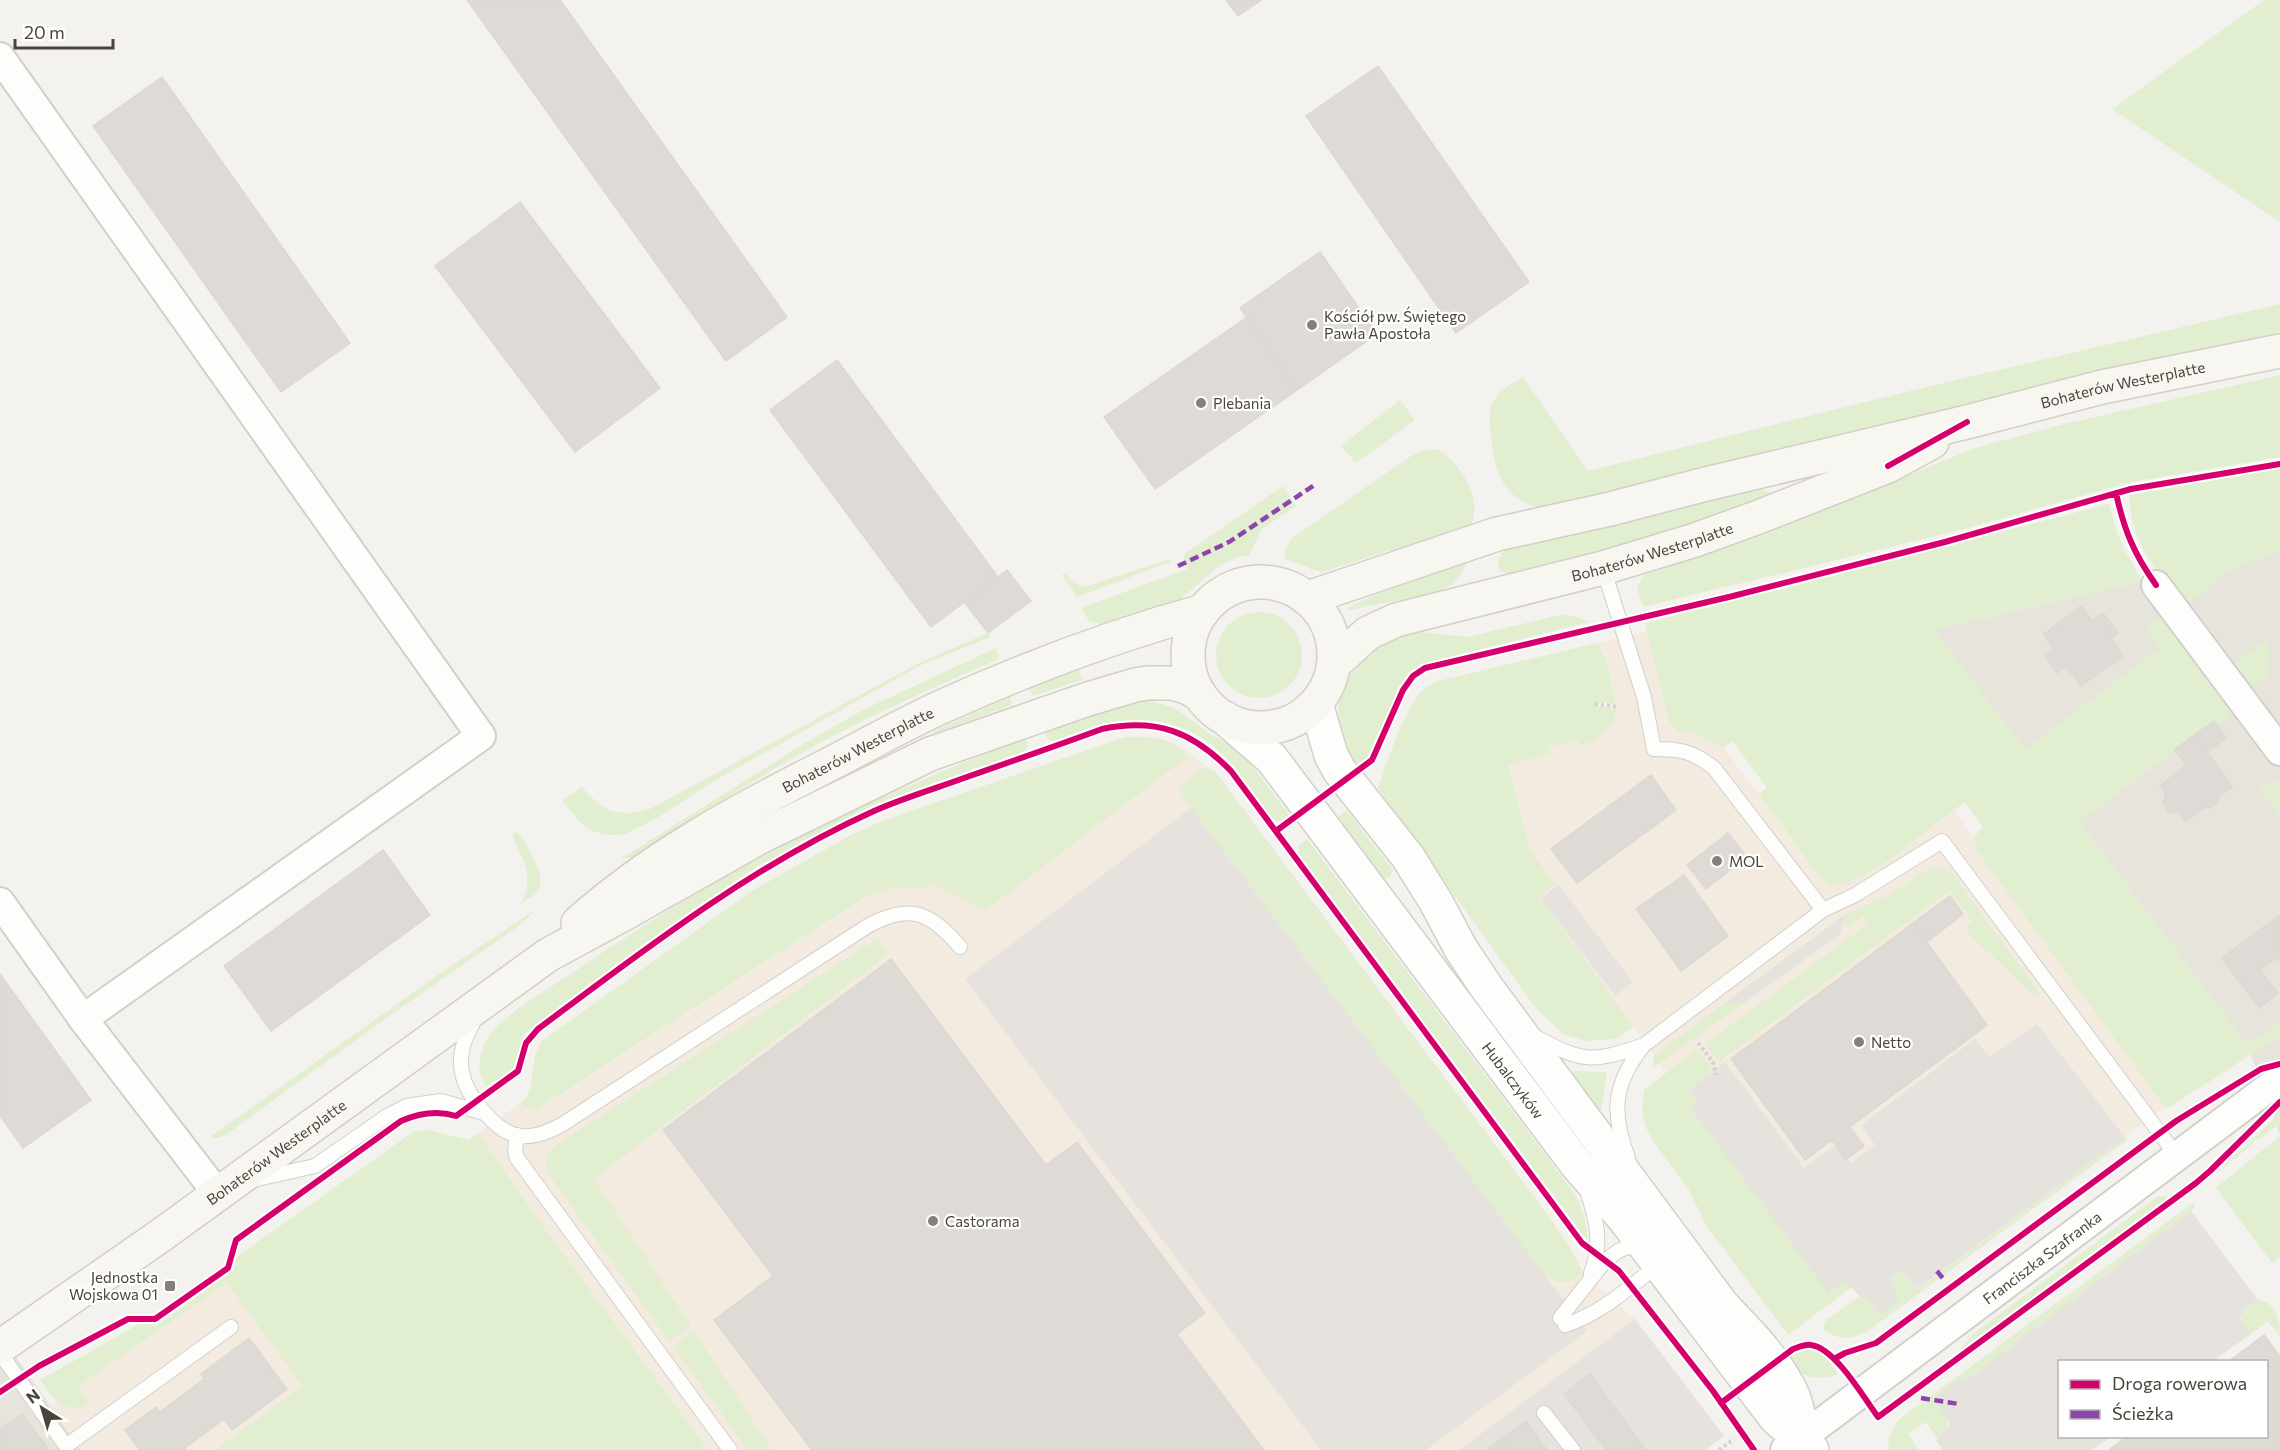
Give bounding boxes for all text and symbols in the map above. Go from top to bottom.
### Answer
scale bar [15,12,112,50]
text: 20 m [24,21,65,43]
place label: Kościół pw. Świętego Pawła Apostoła [1324,306,1466,342]
marker: Kościół pw. Świętego Pawła Apostoła [1305,318,1319,332]
street label: Bohaterów Westerplatte [2039,357,2207,412]
place label: Plebania [1213,394,1271,412]
marker: Plebania [1194,396,1208,410]
street label: Bohaterów Westerplatte [1569,518,1735,585]
street label: Bohaterów Westerplatte [779,703,936,796]
place label: MOL [1729,852,1764,870]
marker: MOL [1710,854,1724,868]
place label: Netto [1871,1033,1911,1051]
marker: Netto [1852,1035,1866,1049]
street label: Hubalczyków [1479,1038,1548,1122]
street label: Bohaterów Westerplatte [203,1095,349,1209]
street label: Franciszka Szafranka [1979,1207,2105,1308]
place label: Castorama [945,1212,1020,1230]
marker: Castorama [926,1214,940,1228]
place label: Jednostka Wojskowa 01 [69,1268,158,1303]
marker: Jednostka Wojskowa 01 [163,1279,177,1293]
legend [2058,1360,2268,1438]
text: Droga rowerowa [2112,1372,2247,1394]
north arrow [12,1378,72,1438]
text: N [22,1384,43,1407]
text: Ścieżka [2112,1402,2174,1424]

